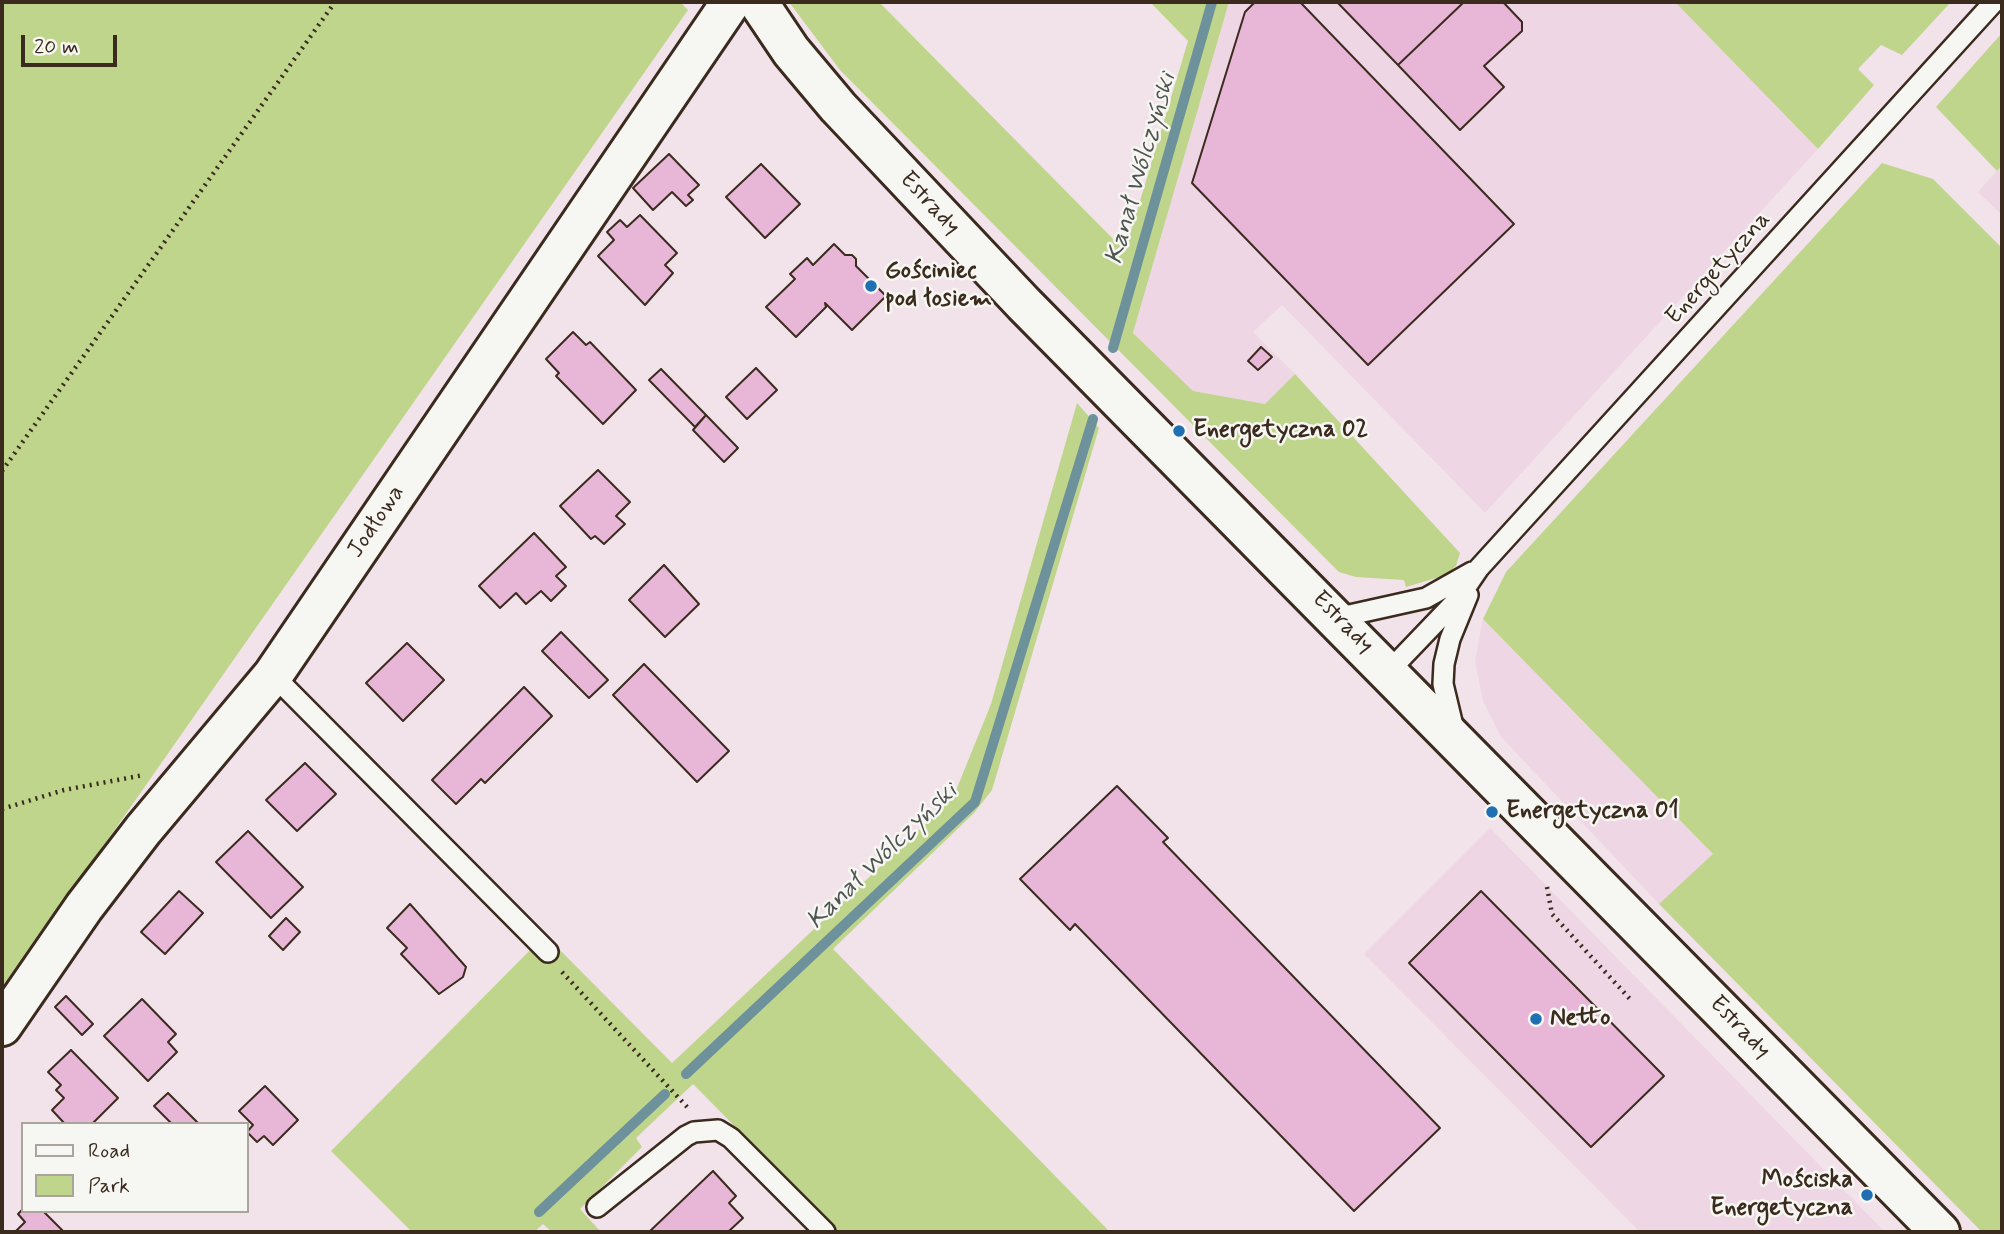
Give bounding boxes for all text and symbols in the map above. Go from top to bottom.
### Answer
scale bar [24,21,121,65]
text: 20 m [34,33,79,61]
water label: Kanał Wólczyński [1100,70,1184,268]
street label: Estrady [892,166,966,242]
street label: Energetyczna [1661,206,1777,332]
place label: Gościniec pod łosiem [885,258,992,314]
marker: Gościniec pod łosiem [863,278,879,294]
place label: Energetyczna 02 [1193,417,1368,445]
marker: Energetyczna 02 [1171,423,1187,439]
street label: Jodłowa [342,480,412,564]
street label: Estrady [1305,586,1379,660]
water label: Kanał Wólczyński [801,777,965,937]
place label: Energetyczna 01 [1506,798,1679,826]
marker: Energetyczna 01 [1484,804,1500,820]
street label: Estrady [1702,991,1776,1065]
place label: Netto [1550,1005,1610,1033]
marker: Netto [1528,1011,1544,1027]
legend [21,1122,248,1213]
text: Road [88,1137,130,1165]
place label: Mościska Energetyczna [1710,1167,1853,1223]
text: Park [88,1172,130,1200]
marker: Mościska Energetyczna [1859,1187,1875,1203]

